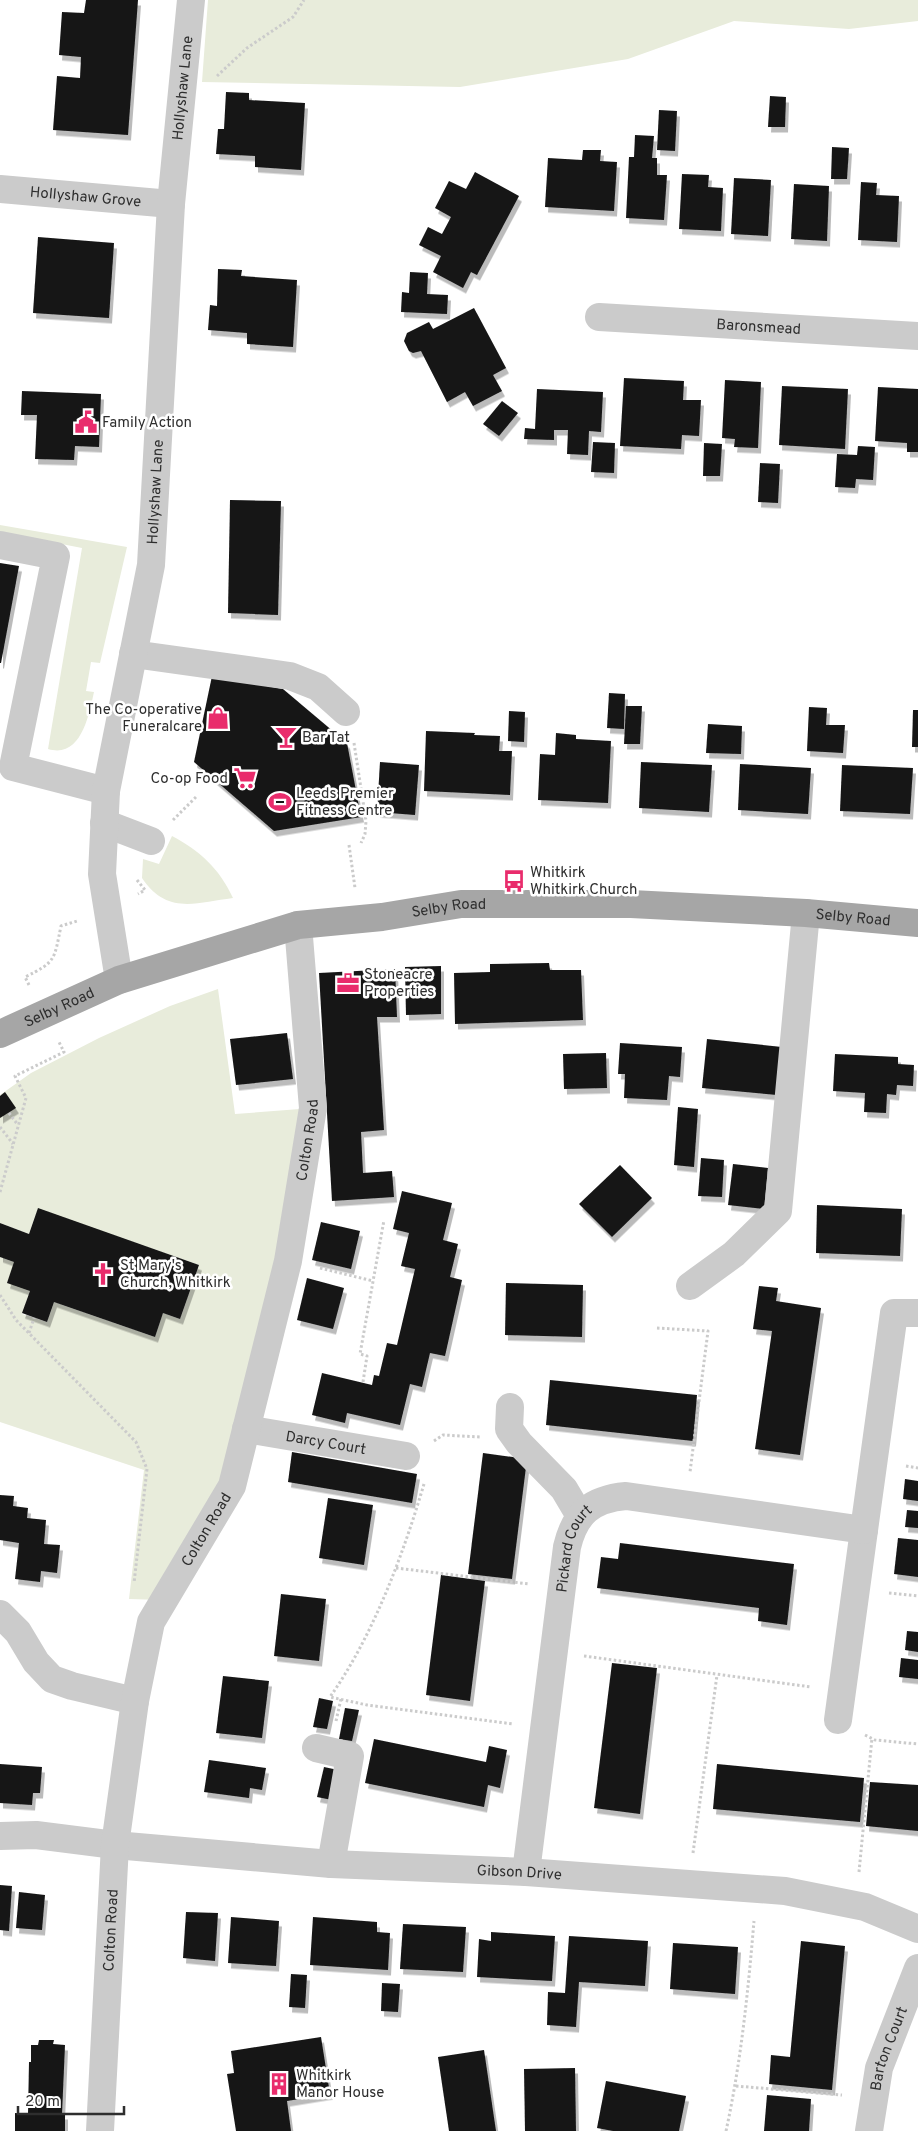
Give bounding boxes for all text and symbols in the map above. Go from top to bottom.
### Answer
street label: Hollyshaw Lane [169,35,198,141]
street label: Hollyshaw Grove [29,184,142,212]
street label: Baronsmead [716,316,802,340]
public building icon: Family Action [73,409,99,435]
place label: Family Action [102,414,192,433]
street label: Hollyshaw Lane [144,439,169,545]
place label: The Co-operative Funeralcare [85,701,202,737]
shop icon: The Co-operative Funeralcare [205,705,231,731]
bar icon: Bar Tat [273,724,299,750]
place label: Bar Tat [302,729,350,748]
supermarket icon: Co-op Food [232,765,258,791]
place label: Co-op Food [150,770,228,789]
place label: Leeds Premier Fitness Centre [296,785,394,821]
sports icon: Leeds Premier Fitness Centre [267,789,293,815]
place label: Whitkirk Whitkirk Church [530,864,637,900]
bus stop icon: Whitkirk Whitkirk Church [501,868,527,894]
street label: Selby Road [410,896,486,923]
street label: Selby Road [815,906,891,932]
place label: Stoneacre Properties [364,966,434,1002]
office icon: Stoneacre Properties [335,970,361,996]
street label: Selby Road [22,984,98,1033]
street label: Colton Road [293,1098,324,1183]
place label: St Mary's Church, Whitkirk [120,1257,231,1293]
church icon: St Mary's Church, Whitkirk [90,1261,116,1287]
street label: Darcy Court [284,1428,367,1460]
street label: Colton Road [178,1490,237,1571]
street label: Pickard Court [553,1501,597,1594]
street label: Gibson Drive [476,1862,562,1886]
street label: Colton Road [100,1889,124,1972]
street label: Barton Court [867,2004,913,2092]
place label: Whitkirk Manor House [296,2067,384,2103]
building icon: Whitkirk Manor House [266,2071,292,2097]
scale bar [18,2084,124,2116]
text: 20 m [25,2093,60,2112]

